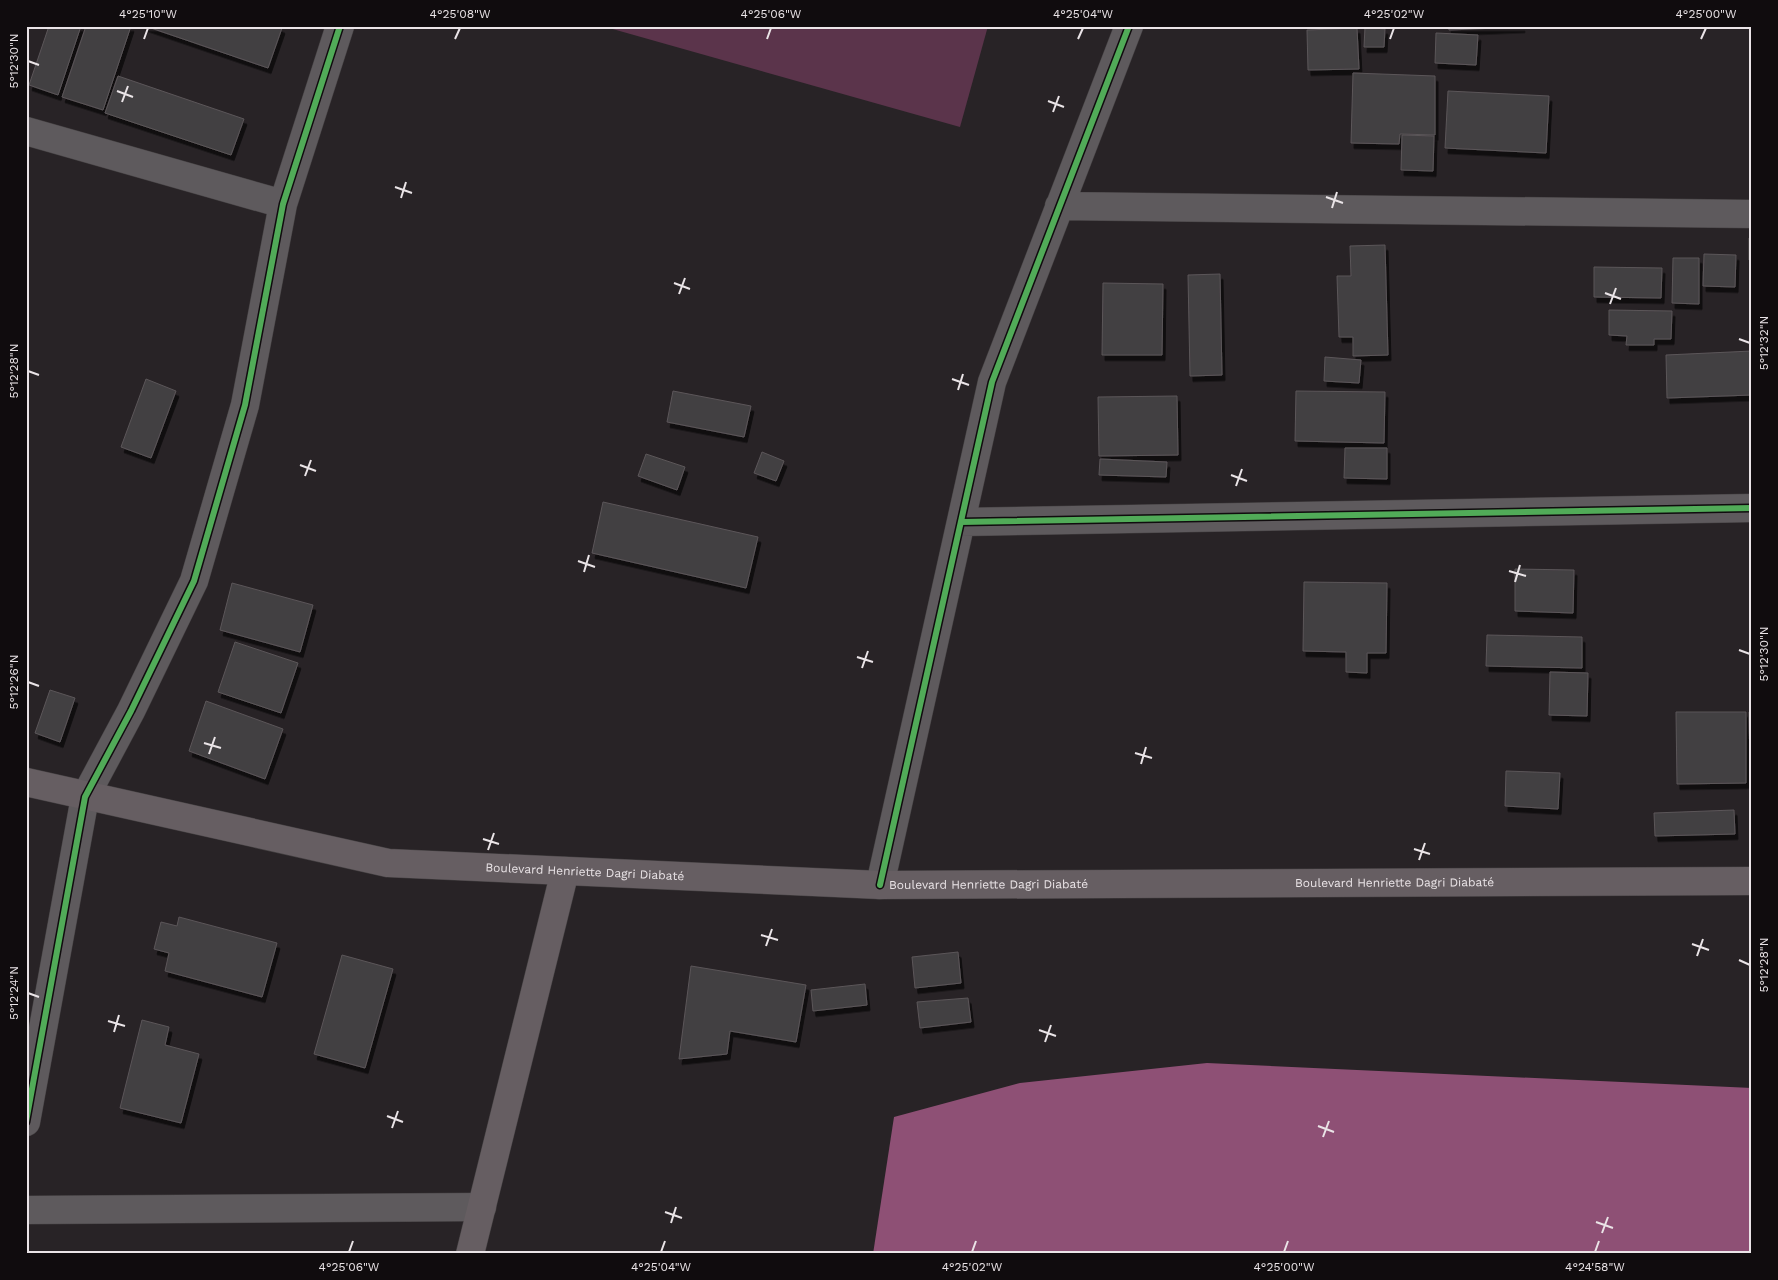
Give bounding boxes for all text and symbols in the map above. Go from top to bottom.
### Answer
text: 4°25'10"W [119,7,178,21]
text: 4°25'08"W [430,7,491,21]
text: 4°25'06"W [741,7,802,21]
text: 4°25'04"W [1053,7,1114,21]
text: 4°25'02"W [1364,7,1425,21]
text: 4°25'00"W [1676,7,1737,21]
text: 5°12'30"N [7,33,21,89]
text: 5°12'32"N [1757,316,1771,370]
text: 5°12'28"N [7,343,21,399]
text: 5°12'30"N [1757,626,1771,682]
text: 5°12'26"N [7,655,21,709]
street label: Boulevard Henriette Dagri Diabaté [485,860,685,883]
street label: Boulevard Henriette Dagri Diabaté [1295,875,1494,890]
street label: Boulevard Henriette Dagri Diabaté [889,877,1088,892]
text: 5°12'28"N [1757,937,1771,993]
text: 5°12'24"N [7,966,21,1020]
text: 4°25'06"W [319,1260,380,1274]
text: 4°25'04"W [631,1260,692,1274]
text: 4°25'02"W [942,1260,1003,1274]
text: 4°25'00"W [1254,1260,1315,1274]
text: 4°24'58"W [1565,1260,1625,1274]

